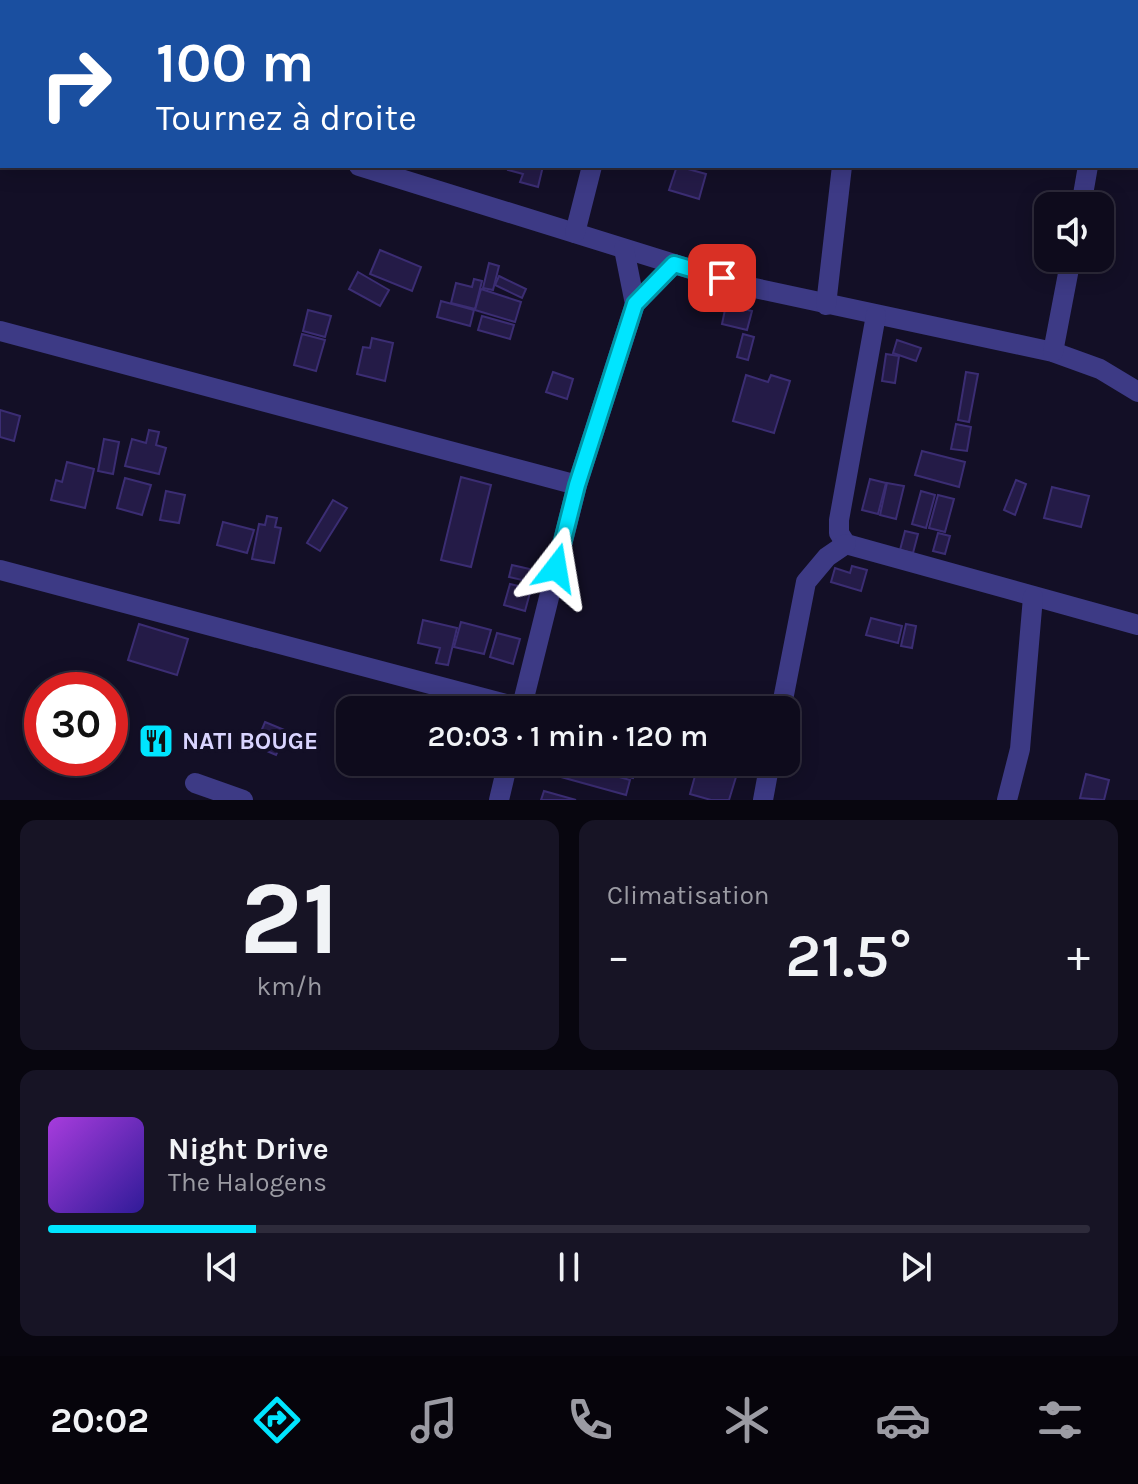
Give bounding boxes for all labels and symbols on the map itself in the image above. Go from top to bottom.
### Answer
pin [688,244,756,312]
position arrow [514,526,598,610]
speed limit sign: 30 [24,672,128,776]
restaurant icon: NATI BOUGE [137,722,175,760]
place label: NATI BOUGE [182,727,318,755]

